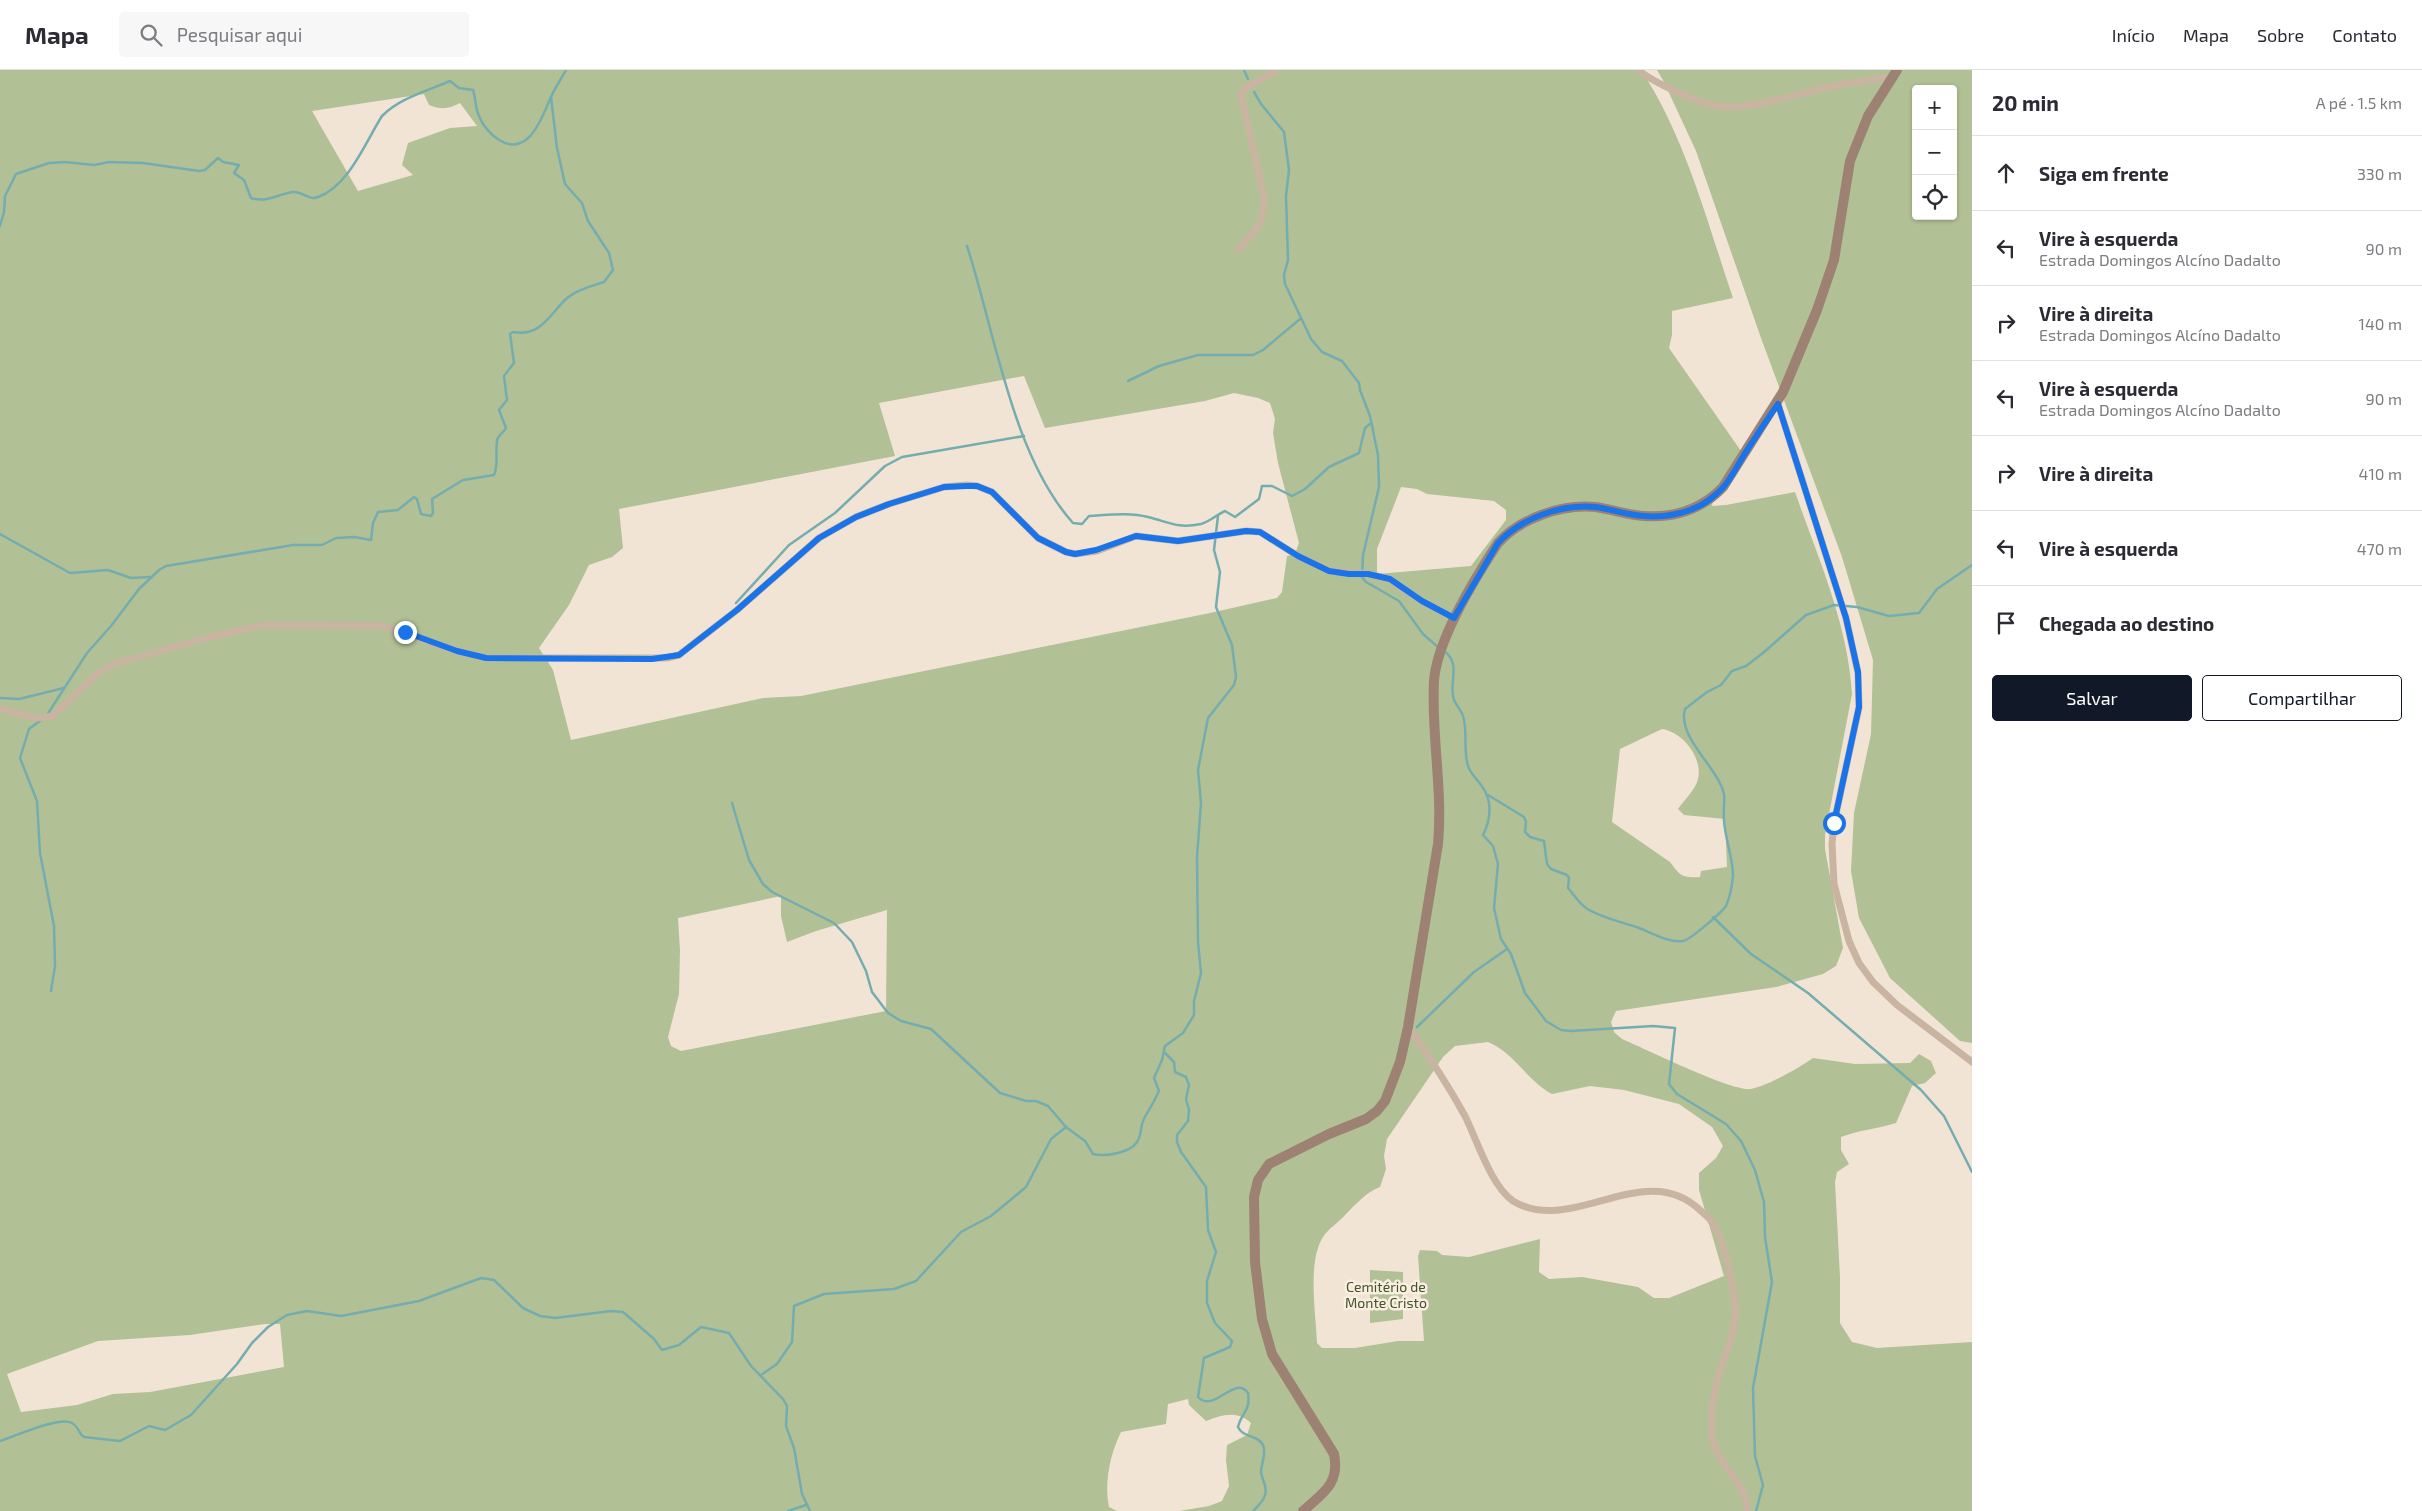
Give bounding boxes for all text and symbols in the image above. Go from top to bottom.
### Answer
search box [119,12,469,57]
text: Mapa [25,20,89,49]
icon: search [137,21,165,49]
text: Pesquisar aqui [177,23,302,46]
text: Início [2112,24,2155,46]
text: Mapa [2183,24,2229,46]
text: Sobre [2257,24,2304,46]
text: Contato [2332,24,2397,46]
map controls [1912,85,1957,220]
button: + [1912,85,1957,130]
text: 20 min [1992,90,2059,115]
text: A pé · 1.5 km [2316,93,2402,112]
button: − [1912,130,1957,175]
icon: ahead [1992,159,2020,187]
text: Siga em frente [2039,162,2169,185]
text: 330 m [2357,164,2402,183]
button: locate [1912,175,1957,220]
text: Vire à esquerda [2039,227,2178,250]
icon: left [1992,234,2020,262]
text: 90 m [2366,239,2402,258]
text: Estrada Domingos Alcíno Dadalto [2039,250,2281,269]
text: Vire à direita [2039,302,2153,325]
icon: right [1992,309,2020,337]
text: 140 m [2359,314,2402,333]
text: Estrada Domingos Alcíno Dadalto [2039,325,2281,344]
text: Vire à esquerda [2039,377,2178,400]
icon: left [1992,384,2020,412]
text: 90 m [2366,389,2402,408]
text: Estrada Domingos Alcíno Dadalto [2039,400,2281,419]
icon: right [1992,459,2020,487]
text: Vire à direita [2039,462,2153,485]
text: 410 m [2359,464,2402,483]
icon: left [1992,534,2020,562]
text: Vire à esquerda [2039,537,2178,560]
text: 470 m [2357,539,2402,558]
icon: arrive [1992,609,2020,637]
text: Chegada ao destino [2039,612,2214,635]
route end [394,621,417,644]
button: Salvar [1992,675,2192,721]
button: Compartilhar [2202,675,2402,721]
route start [1823,812,1846,835]
park label: Cemitério de Monte Cristo [1345,1278,1427,1311]

